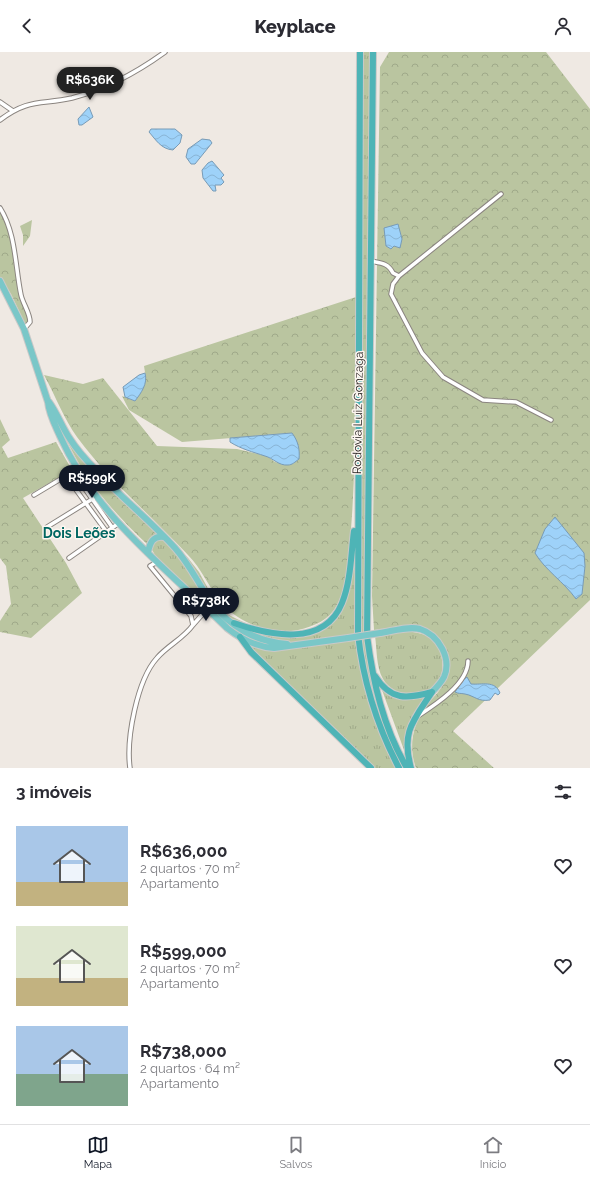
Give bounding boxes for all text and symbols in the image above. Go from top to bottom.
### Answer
icon: back [16,15,38,37]
icon: person [552,15,574,37]
text: Keyplace [254,16,336,37]
pin: R$636K [57,67,123,101]
text: R$636K [66,72,114,87]
street label: Rodovia Luiz Gonzaga [350,352,366,474]
pin: R$599K [59,465,125,499]
text: R$599K [68,470,116,485]
district label: Dois Leões [43,525,115,541]
pin: R$738K [173,588,239,622]
text: R$738K [182,593,230,608]
icon: filters [552,781,574,803]
text: 3 imóveis [16,782,92,802]
text: R$636,000 [140,841,227,861]
icon: home [48,842,96,890]
icon: heart [552,855,574,877]
text: 2 quartos · 70 m² [140,861,240,876]
text: Apartamento [140,876,219,891]
text: R$599,000 [140,941,227,961]
icon: home [48,942,96,990]
icon: heart [552,955,574,977]
text: 2 quartos · 70 m² [140,961,240,976]
text: Apartamento [140,976,219,991]
text: R$738,000 [140,1041,227,1061]
icon: home [48,1042,96,1090]
icon: heart [552,1055,574,1077]
text: 2 quartos · 64 m² [140,1061,240,1076]
text: Apartamento [140,1076,219,1091]
tab: Mapa [84,1134,112,1171]
tab: Salvos [279,1134,312,1171]
tab: Início [480,1134,506,1171]

